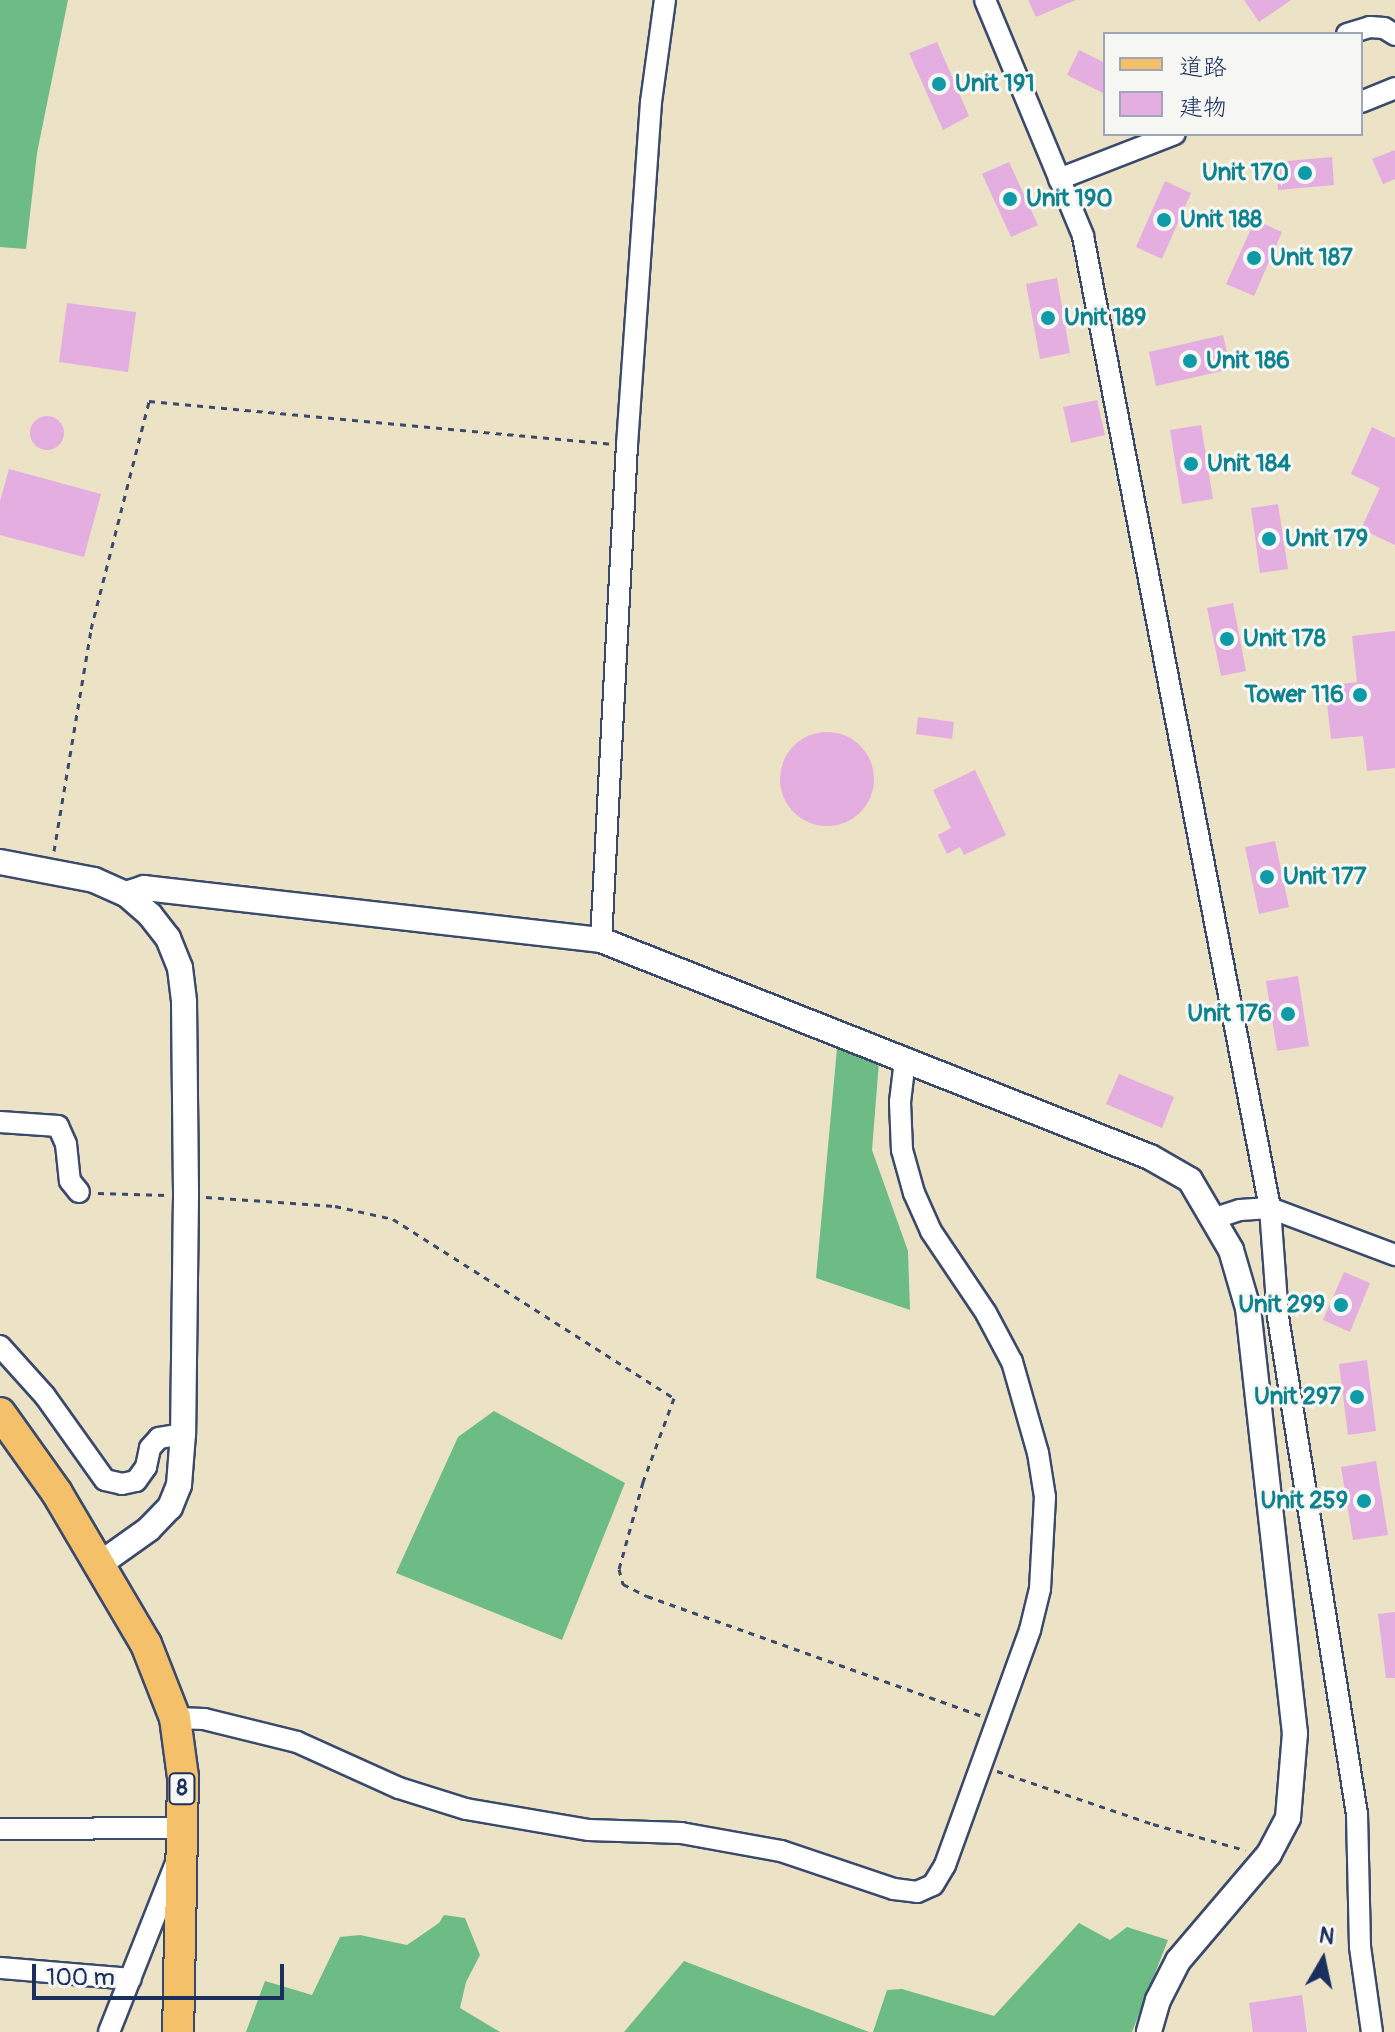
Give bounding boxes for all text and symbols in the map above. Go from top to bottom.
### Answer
legend [1103,32,1363,136]
text: 道路 [1179,53,1227,82]
place label: Unit 191 [955,70,1035,98]
marker: Unit 191 [930,75,948,93]
text: 建物 [1179,93,1227,122]
place label: Unit 170 [1202,159,1289,187]
marker: Unit 170 [1296,164,1314,182]
place label: Unit 190 [1026,185,1113,213]
marker: Unit 190 [1001,190,1019,208]
place label: Unit 188 [1180,206,1262,234]
marker: Unit 188 [1155,211,1173,229]
place label: Unit 187 [1270,244,1353,272]
marker: Unit 187 [1245,249,1263,267]
place label: Unit 189 [1064,304,1146,332]
marker: Unit 189 [1039,309,1057,327]
place label: Unit 186 [1206,347,1290,375]
marker: Unit 186 [1181,352,1199,370]
place label: Unit 184 [1207,450,1291,478]
marker: Unit 184 [1182,455,1200,473]
place label: Unit 179 [1285,525,1368,553]
marker: Unit 179 [1260,530,1278,548]
place label: Unit 178 [1243,625,1326,653]
marker: Unit 178 [1218,630,1236,648]
place label: Tower 116 [1245,681,1344,709]
marker: Tower 116 [1351,686,1369,704]
place label: Unit 177 [1283,863,1366,891]
marker: Unit 177 [1258,868,1276,886]
place label: Unit 176 [1187,1000,1272,1028]
marker: Unit 176 [1279,1005,1297,1023]
place label: Unit 299 [1238,1291,1325,1319]
marker: Unit 299 [1332,1296,1350,1314]
place label: Unit 297 [1254,1383,1341,1411]
marker: Unit 297 [1348,1388,1366,1406]
place label: Unit 259 [1261,1487,1348,1515]
marker: Unit 259 [1355,1492,1373,1510]
road number: 8 [168,1771,196,1807]
north arrow [1283,1920,1363,2000]
text: N [1317,1921,1336,1951]
scale bar [36,1948,288,1998]
text: 100 m [46,1963,115,1992]

